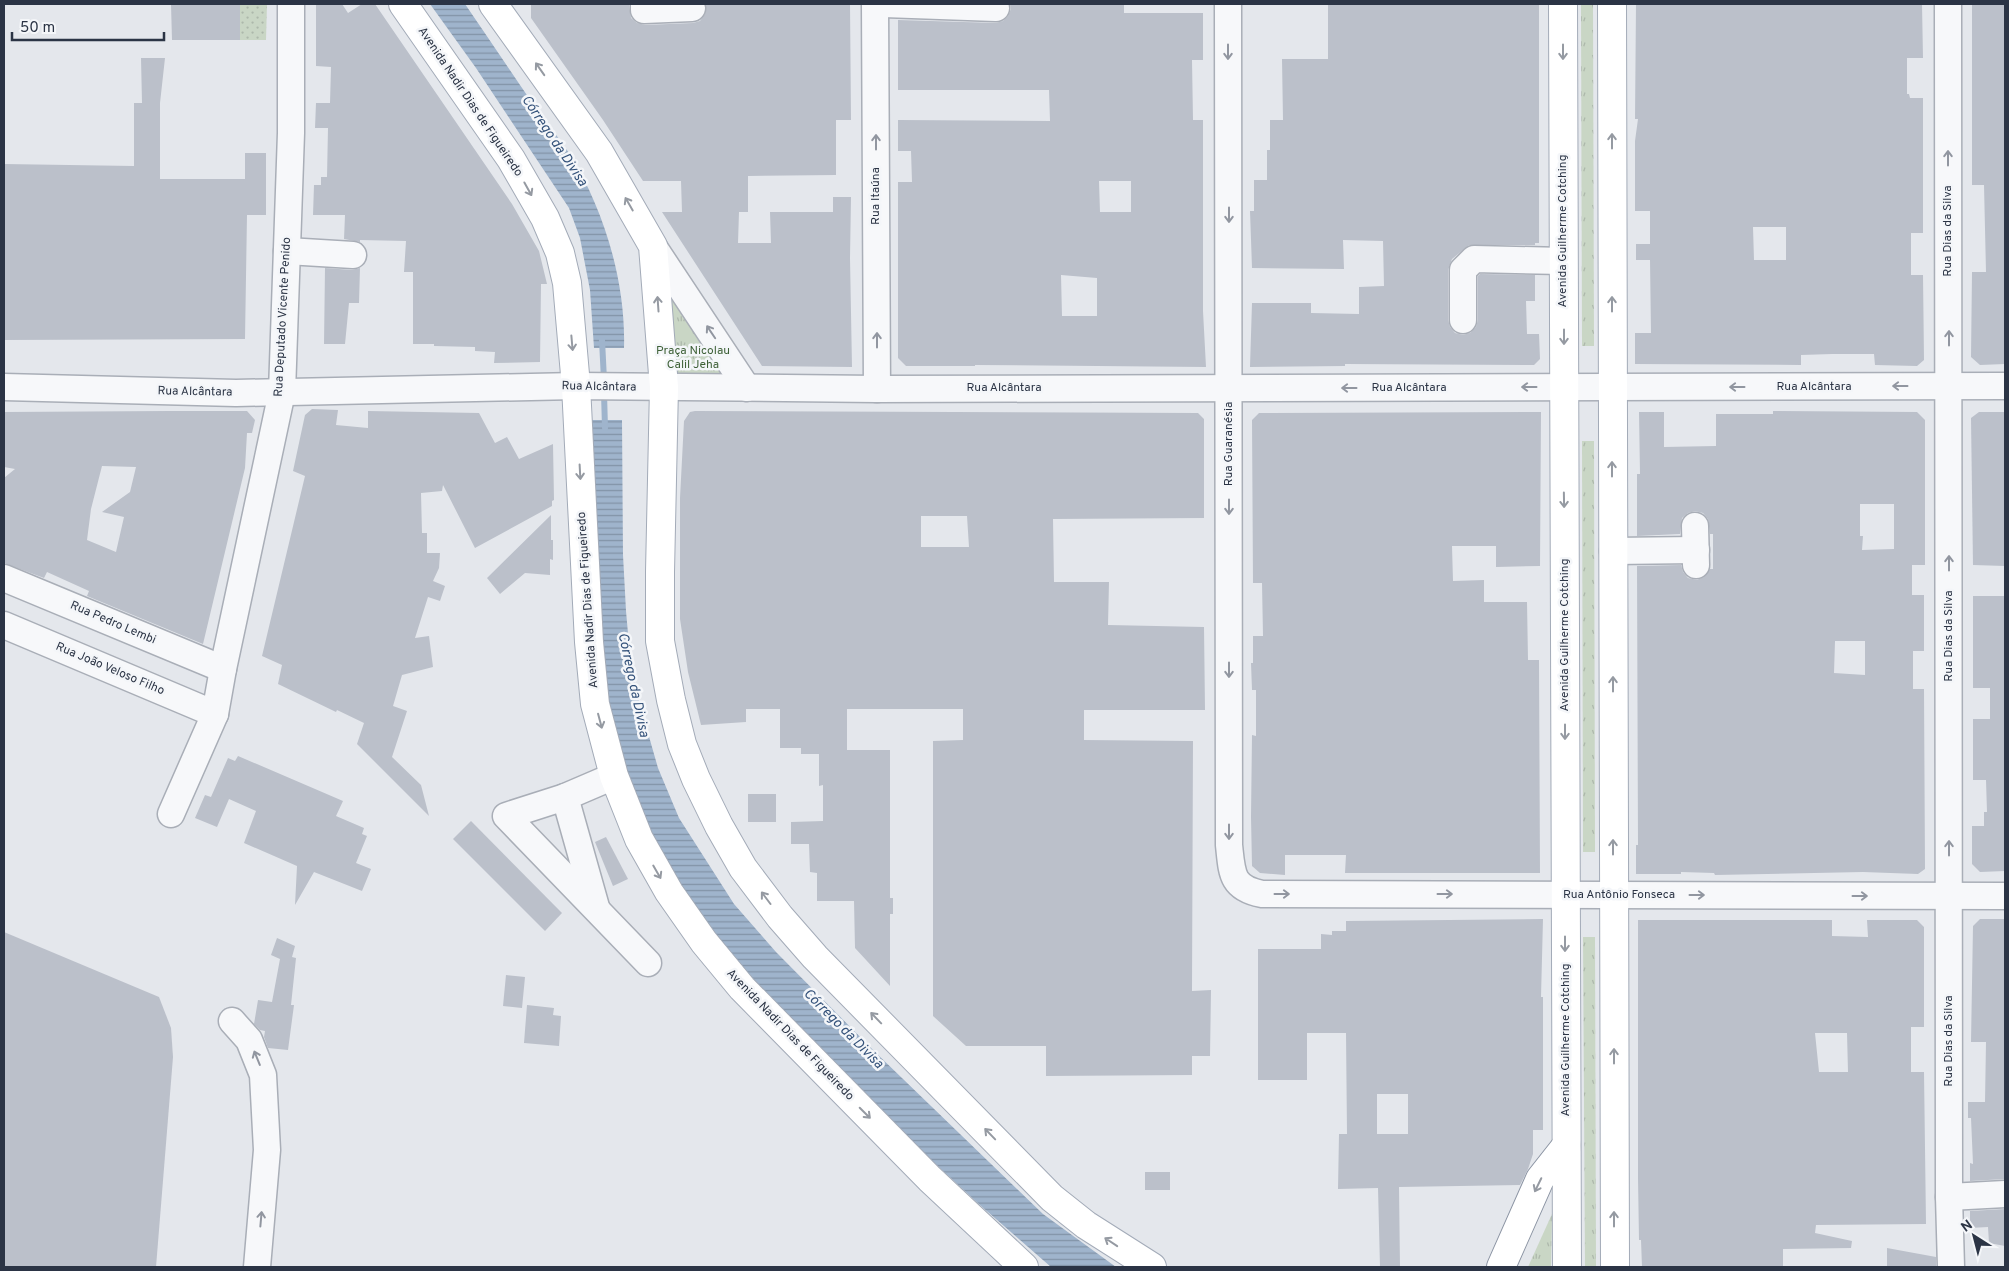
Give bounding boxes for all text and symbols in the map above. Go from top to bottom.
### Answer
scale bar [12,10,165,42]
text: 50 m [20,19,55,38]
street label: Avenida Nadir Dias de Figueiredo [414,24,526,180]
one-way arrow [1223,44,1233,60]
one-way arrow [1558,44,1568,60]
one-way arrow [535,62,545,76]
water label: Córrego da Divisa [517,92,591,190]
one-way arrow [1607,134,1617,150]
one-way arrow [871,135,881,151]
one-way arrow [1943,150,1953,166]
street label: Avenida Guilherme Cotching [1555,154,1571,308]
street label: Rua Itaúna [868,167,884,225]
one-way arrow [524,181,533,196]
street label: Rua Dias da Silva [1940,185,1956,277]
one-way arrow [624,197,633,212]
one-way arrow [1224,206,1234,223]
street label: Rua Deputado Vicente Penido [271,236,295,397]
one-way arrow [653,296,662,312]
one-way arrow [1607,296,1617,312]
one-way arrow [705,326,715,340]
one-way arrow [1559,329,1569,345]
one-way arrow [1944,330,1954,346]
one-way arrow [872,332,882,348]
one-way arrow [568,334,577,350]
park label: Praça Nicolau Calil Jeha [656,343,730,373]
street label: Rua Alcântara [561,378,637,396]
street label: Rua Alcântara [1777,379,1851,395]
street label: Rua Alcântara [967,380,1041,396]
street label: Rua Alcântara [1372,380,1446,396]
one-way arrow [1730,382,1746,392]
one-way arrow [1892,382,1908,391]
street label: Rua Alcântara [157,383,233,401]
one-way arrow [1341,383,1357,393]
one-way arrow [1521,383,1537,392]
street label: Rua Guaranésia [1221,402,1237,486]
one-way arrow [1607,461,1617,478]
one-way arrow [576,464,585,480]
one-way arrow [1559,492,1569,508]
one-way arrow [1224,498,1234,515]
street label: Avenida Nadir Dias de Figueiredo [574,511,602,689]
one-way arrow [1944,555,1954,572]
street label: Avenida Guilherme Cotching [1557,558,1573,712]
street label: Rua Dias da Silva [1941,590,1957,682]
street label: Rua Pedro Lembi [68,598,158,648]
water label: Córrego da Divisa [614,631,653,739]
street label: Rua João Veloso Filho [53,639,167,699]
one-way arrow [1224,661,1234,677]
one-way arrow [1608,676,1618,692]
one-way arrow [595,712,605,728]
one-way arrow [1560,724,1570,740]
one-way arrow [1224,824,1234,840]
one-way arrow [1608,839,1618,855]
one-way arrow [1944,840,1954,856]
one-way arrow [653,864,663,878]
street label: Rua Antônio Fonseca [1563,887,1675,903]
one-way arrow [1274,889,1290,899]
one-way arrow [1436,889,1453,899]
one-way arrow [1688,890,1705,900]
one-way arrow [1851,891,1867,901]
one-way arrow [761,892,772,905]
one-way arrow [1560,935,1570,951]
street label: Avenida Guilherme Cotching [1558,963,1574,1117]
street label: Avenida Nadir Dias de Figueiredo [723,966,857,1104]
water label: Córrego da Divisa [799,985,887,1073]
street label: Rua Dias da Silva [1941,995,1957,1087]
one-way arrow [870,1011,882,1024]
one-way arrow [1609,1048,1619,1064]
one-way arrow [251,1051,261,1066]
one-way arrow [859,1107,871,1119]
one-way arrow [983,1128,996,1140]
one-way arrow [1533,1177,1542,1192]
one-way arrow [257,1211,266,1227]
one-way arrow [1609,1211,1619,1227]
north arrow [1949,1211,1999,1261]
text: N [1958,1217,1976,1237]
one-way arrow [1104,1237,1118,1247]

